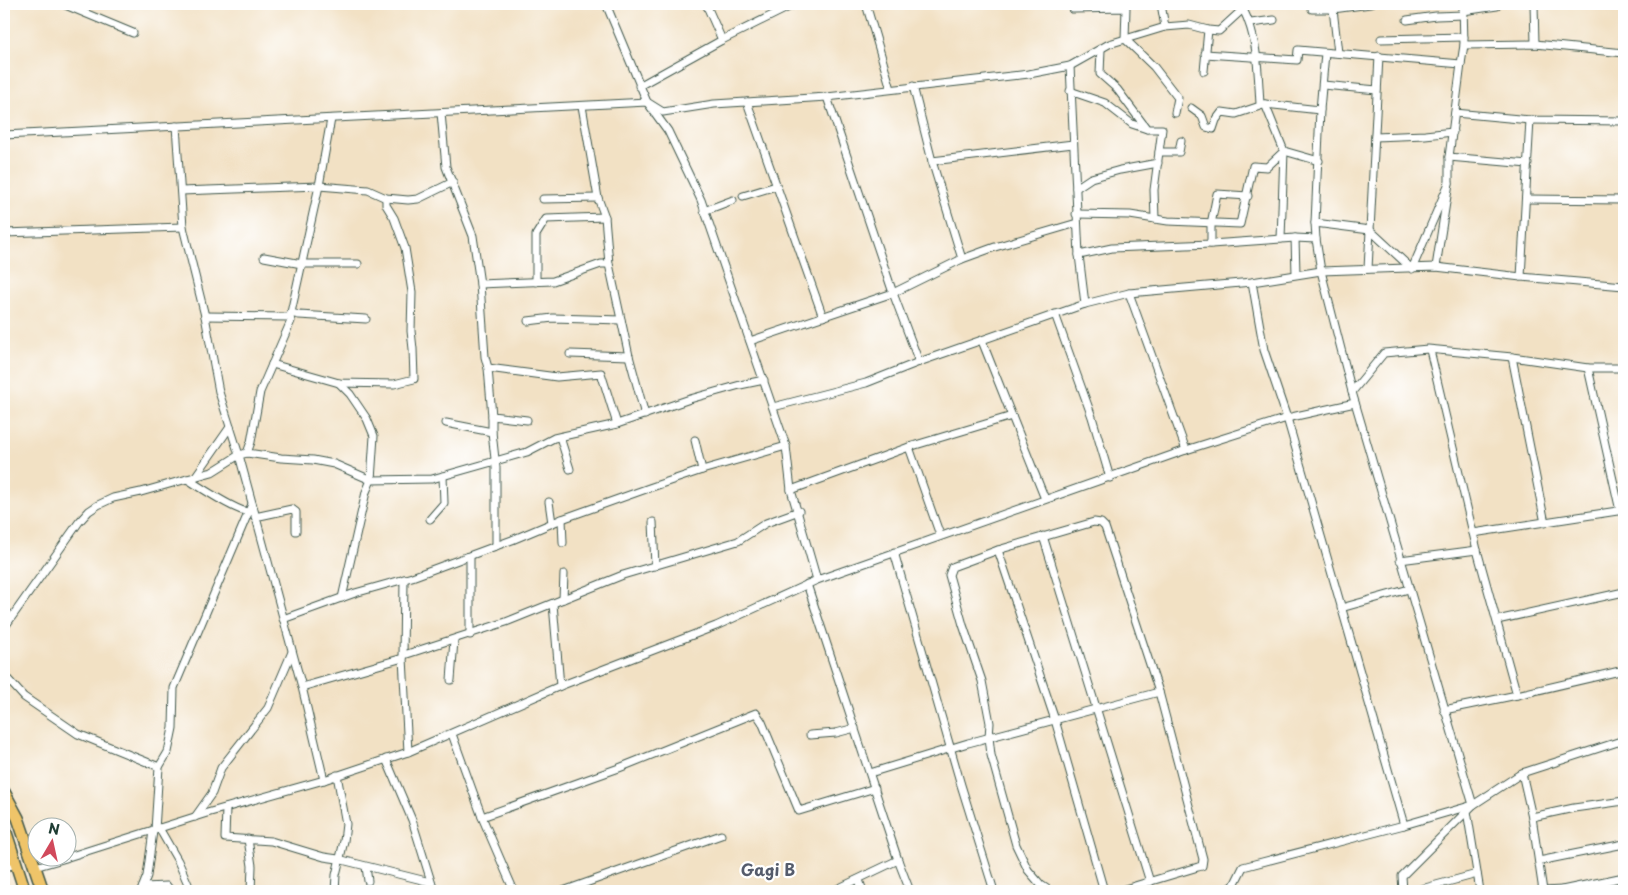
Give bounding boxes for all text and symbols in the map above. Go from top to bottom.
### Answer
text: N [47,817,61,840]
north arrow [28,818,78,868]
district label: Gagi B [741,857,795,881]

